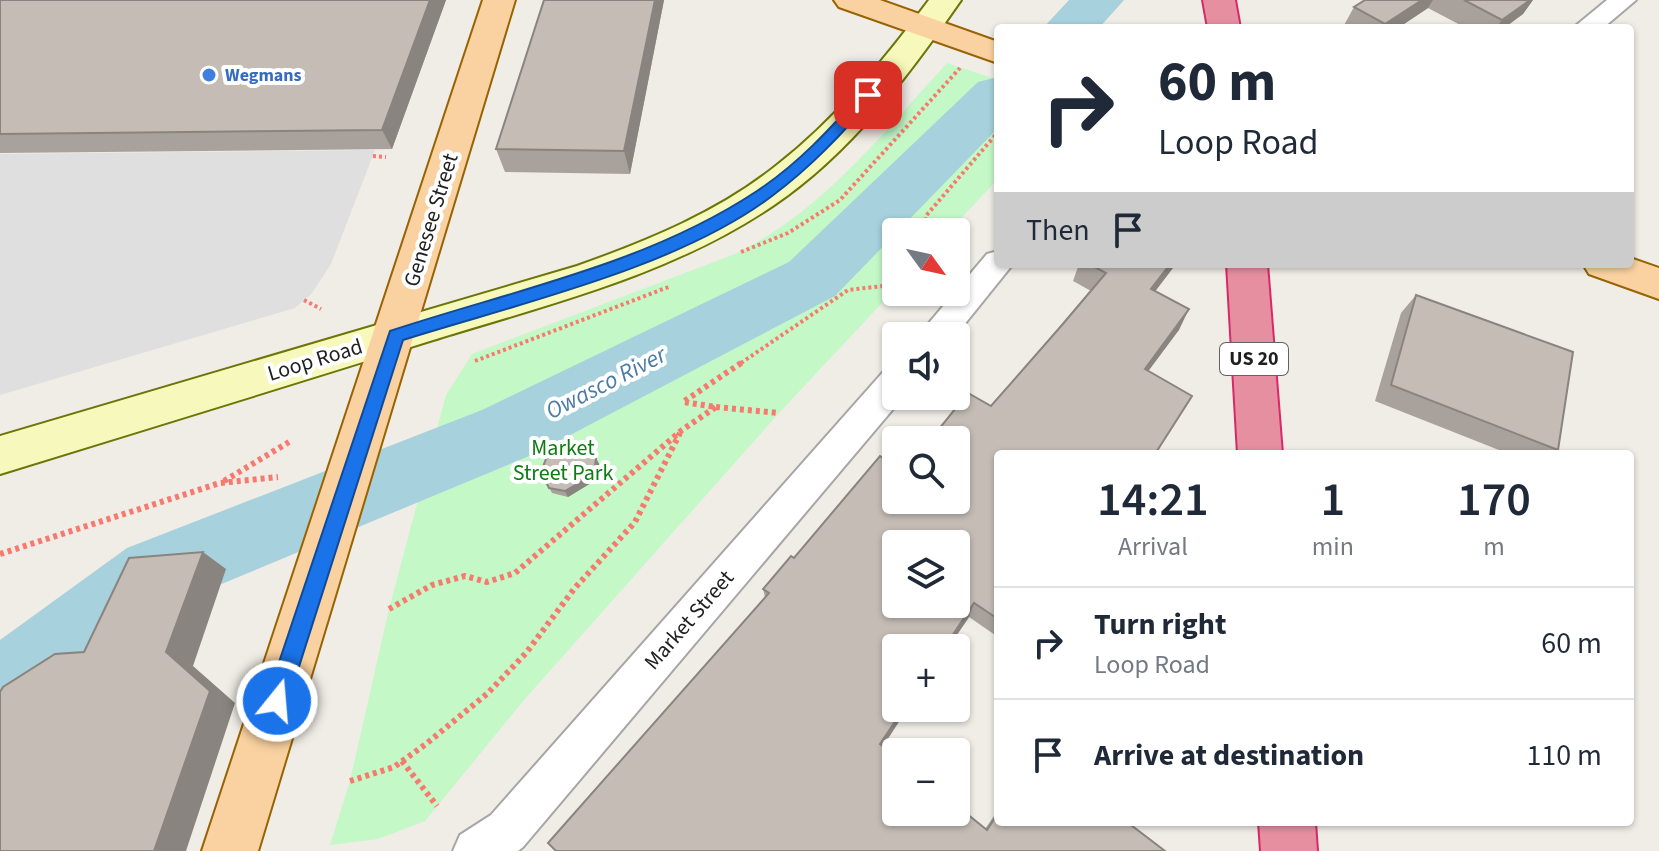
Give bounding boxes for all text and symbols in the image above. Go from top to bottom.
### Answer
text: 60 m [1158,43,1276,122]
icon: right [1026,56,1130,160]
pin [834,61,902,129]
place label: Wegmans [225,63,302,88]
marker: Wegmans [200,66,218,84]
icon: arrive [846,73,890,117]
text: Loop Road [1158,117,1319,168]
street label: Genesee Street [396,149,467,291]
icon: arrive [1106,208,1150,252]
text: Then [1026,209,1090,252]
north arrow [882,218,970,306]
map controls [882,218,970,826]
button: sound [882,322,970,410]
street label: Loop Road [263,330,367,390]
water label: Owasco River [540,337,674,428]
road number: US 20 [1220,343,1288,375]
button: search [882,426,970,514]
park label: Market Street Park [513,432,613,489]
text: 14:21 [1097,466,1209,534]
text: 1 [1321,466,1345,534]
text: 170 [1457,466,1531,534]
text: Arrival [1118,528,1188,565]
text: min [1312,528,1354,565]
text: m [1483,528,1505,565]
button: layers [882,530,970,618]
street label: Market Street [637,563,742,677]
text: Turn right [1094,603,1226,646]
icon: right [1026,621,1070,665]
text: 60 m [1541,622,1602,665]
button: + [882,634,970,722]
text: Loop Road [1094,646,1210,683]
position arrow [235,659,319,743]
icon: arrive [1026,733,1070,777]
text: Arrive at destination [1094,734,1364,777]
text: 110 m [1526,734,1602,777]
button: − [882,738,970,826]

